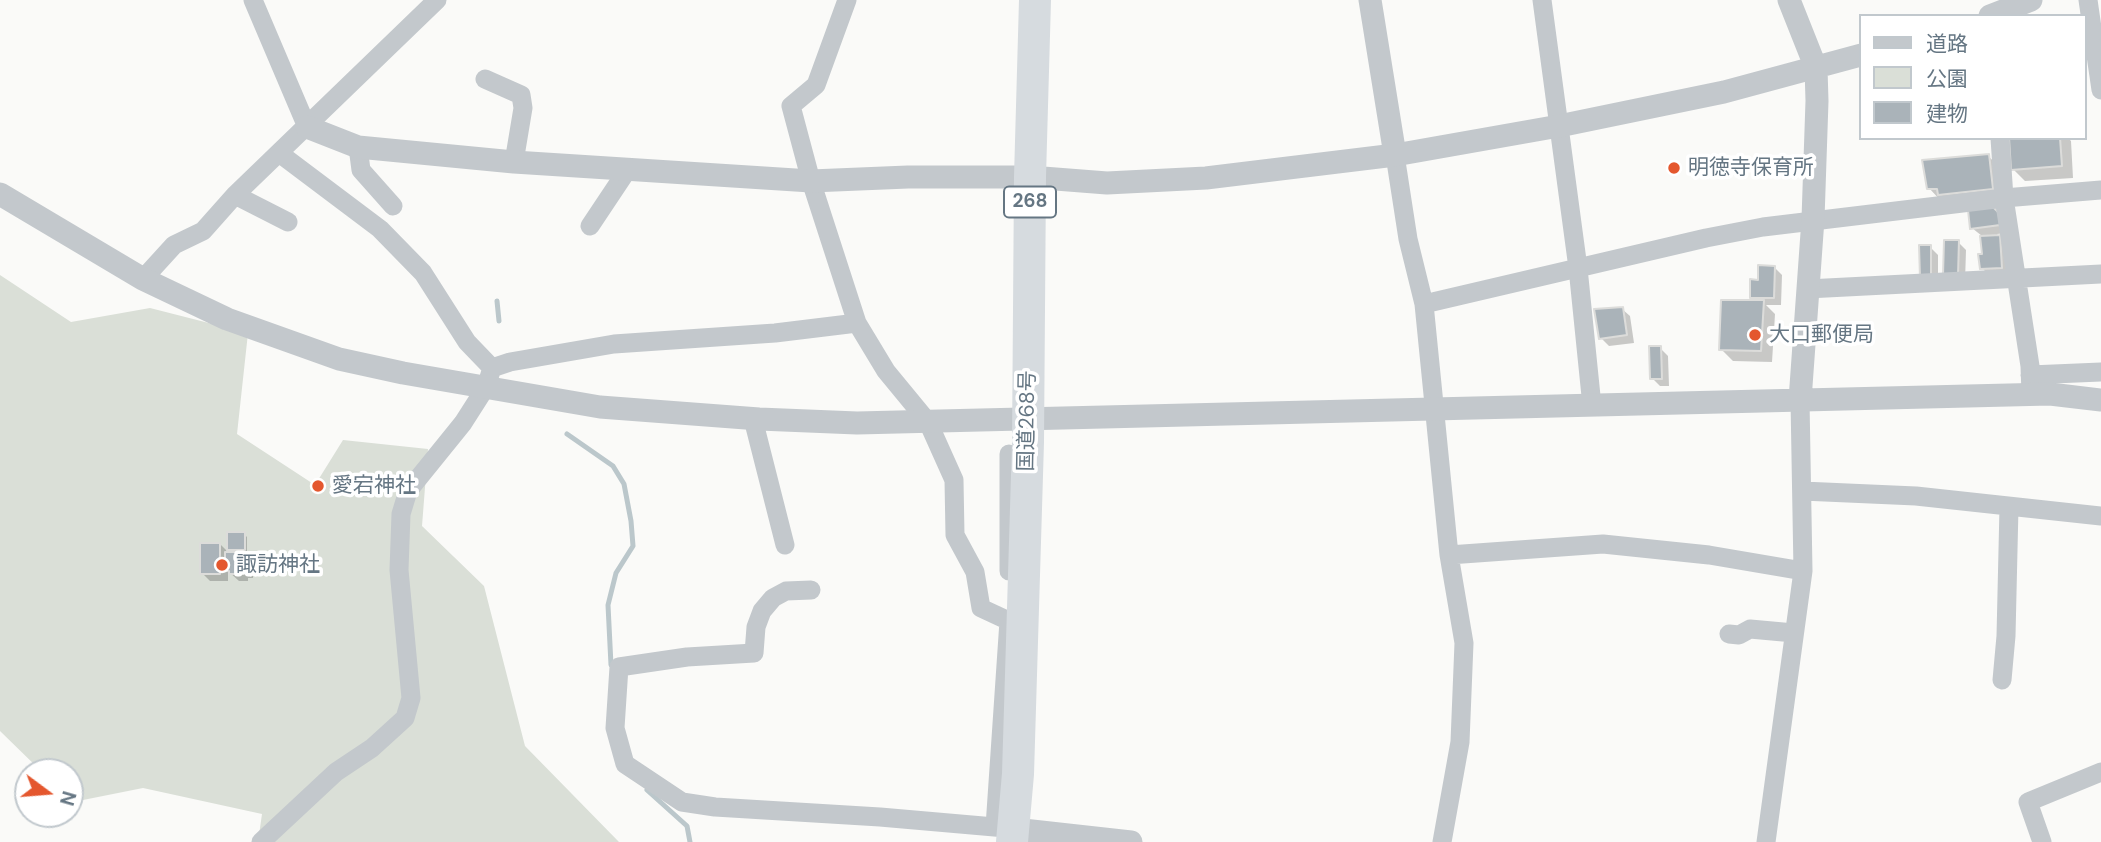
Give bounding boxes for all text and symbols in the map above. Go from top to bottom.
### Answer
legend [1860,14,2087,140]
text: 道路 [1926,30,1968,58]
text: 公園 [1926,65,1968,93]
text: 建物 [1926,100,1968,128]
place label: 明徳寺保育所 [1688,155,1814,181]
marker: 明徳寺保育所 [1666,160,1682,176]
road number: 268 [1004,186,1056,218]
place label: 大口郵便局 [1769,322,1874,348]
marker: 大口郵便局 [1747,327,1763,343]
street label: 国道268号 [1015,370,1041,472]
place label: 愛宕神社 [332,473,416,499]
marker: 愛宕神社 [310,478,326,494]
place label: 諏訪神社 [236,552,320,578]
marker: 諏訪神社 [214,557,230,573]
north arrow [14,758,84,828]
text: N [54,788,82,808]

